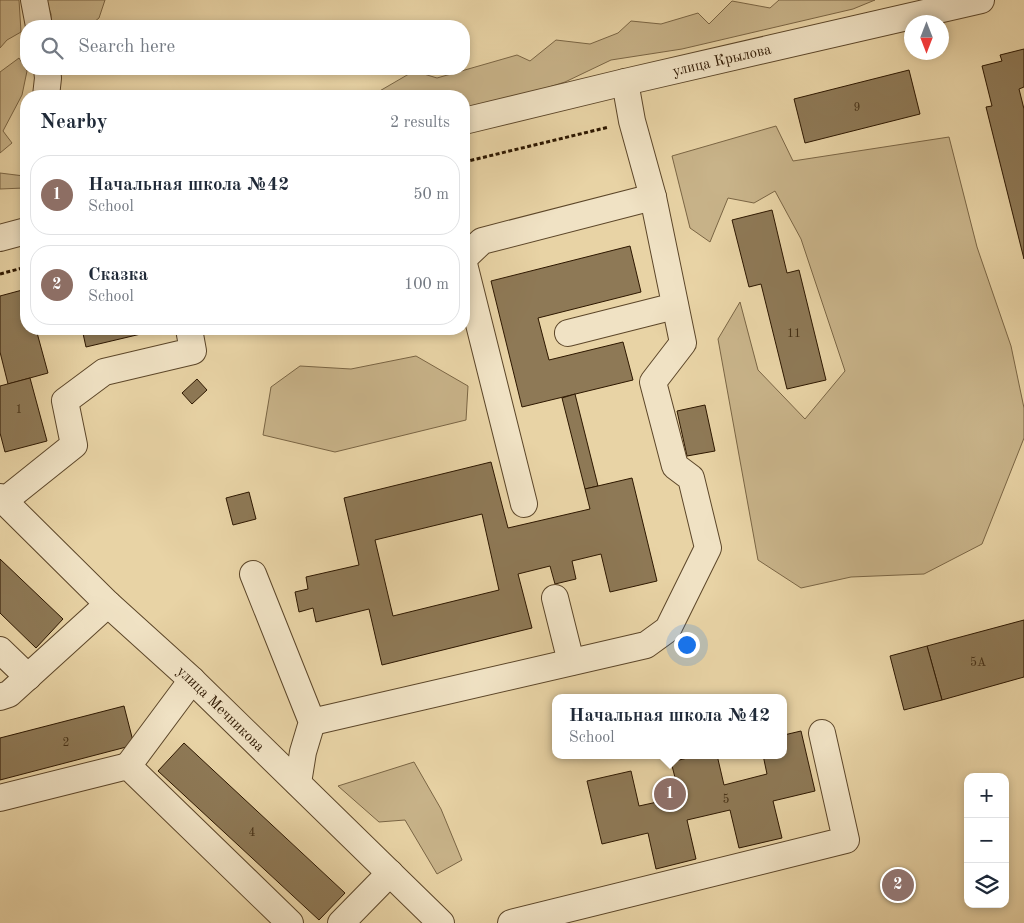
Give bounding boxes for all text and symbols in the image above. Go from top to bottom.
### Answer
north arrow [904,15,949,60]
search box [20,20,470,75]
icon: search [38,34,66,62]
text: Search here [78,38,175,57]
street label: улица Крылова [671,42,774,80]
house number: 9 [854,102,860,114]
text: Nearby [40,112,108,133]
text: 2 results [390,115,450,131]
text: Начальная школа №42 [88,176,289,195]
text: 1 [52,187,62,203]
text: 50 m [413,187,449,203]
text: School [88,199,134,215]
text: Сказка [88,266,148,285]
text: 2 [52,277,62,293]
text: 100 m [404,277,449,293]
text: School [88,289,134,305]
house number: 11 [787,328,801,340]
house number: 1 [16,404,22,416]
your location [674,632,700,658]
house number: 5А [970,656,986,669]
street label: улица Мечникова [173,664,267,756]
popup [552,694,787,759]
text: Начальная школа №42 [569,707,770,726]
text: School [569,730,615,746]
house number: 2 [63,737,69,749]
map controls [964,773,1009,908]
button: + [964,773,1009,818]
pin: 1 [654,775,686,813]
house number: 5 [723,793,730,806]
button: − [964,818,1009,863]
house number: 4 [249,827,256,839]
button: layers [964,863,1009,908]
pin: 2 [882,866,914,904]

